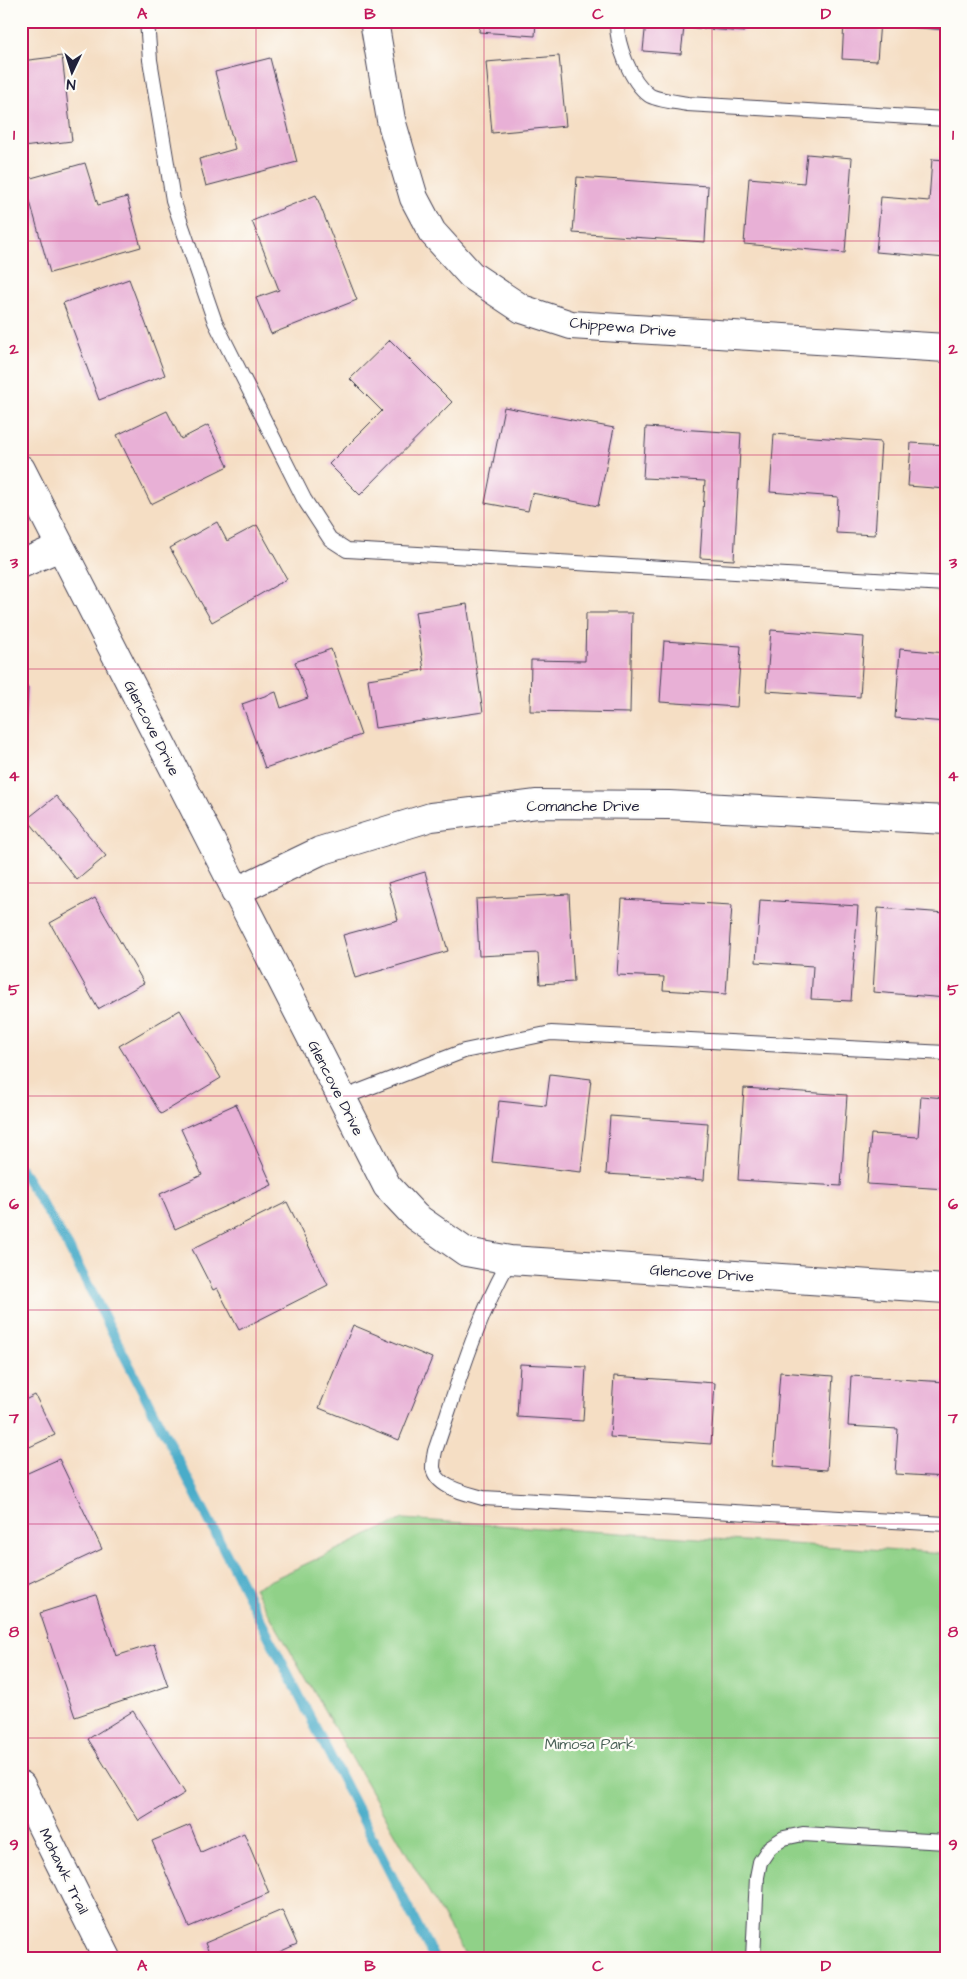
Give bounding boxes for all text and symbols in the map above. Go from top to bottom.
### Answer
text: A [137,3,148,25]
text: B [364,3,376,25]
text: C [592,3,604,25]
text: D [821,3,832,25]
north arrow [48,48,98,98]
text: N [66,74,76,94]
text: 1 [13,124,16,146]
text: 1 [952,124,955,146]
street label: Chippewa Drive [569,312,677,343]
text: 2 [8,338,19,360]
text: 2 [947,338,958,360]
text: 3 [9,552,19,574]
text: 3 [948,552,958,574]
street label: Glencove Drive [119,677,185,779]
text: 4 [9,765,20,787]
text: 4 [948,765,959,787]
street label: Comanche Drive [526,796,640,817]
text: 5 [8,979,20,1001]
text: 5 [947,979,959,1001]
street label: Glencove Drive [303,1037,369,1139]
text: 6 [9,1193,19,1215]
text: 6 [948,1193,958,1215]
street label: Glencove Drive [649,1259,755,1288]
text: 7 [8,1407,19,1429]
text: 7 [947,1407,958,1429]
text: 8 [9,1621,20,1643]
text: 8 [948,1621,959,1643]
park label: Mimosa Park [545,1734,635,1755]
street label: Mohawk Trail [34,1825,93,1918]
text: 9 [9,1834,19,1856]
text: 9 [948,1834,958,1856]
text: A [137,1955,148,1977]
text: B [364,1955,376,1977]
text: C [592,1955,604,1977]
text: D [821,1955,832,1977]

